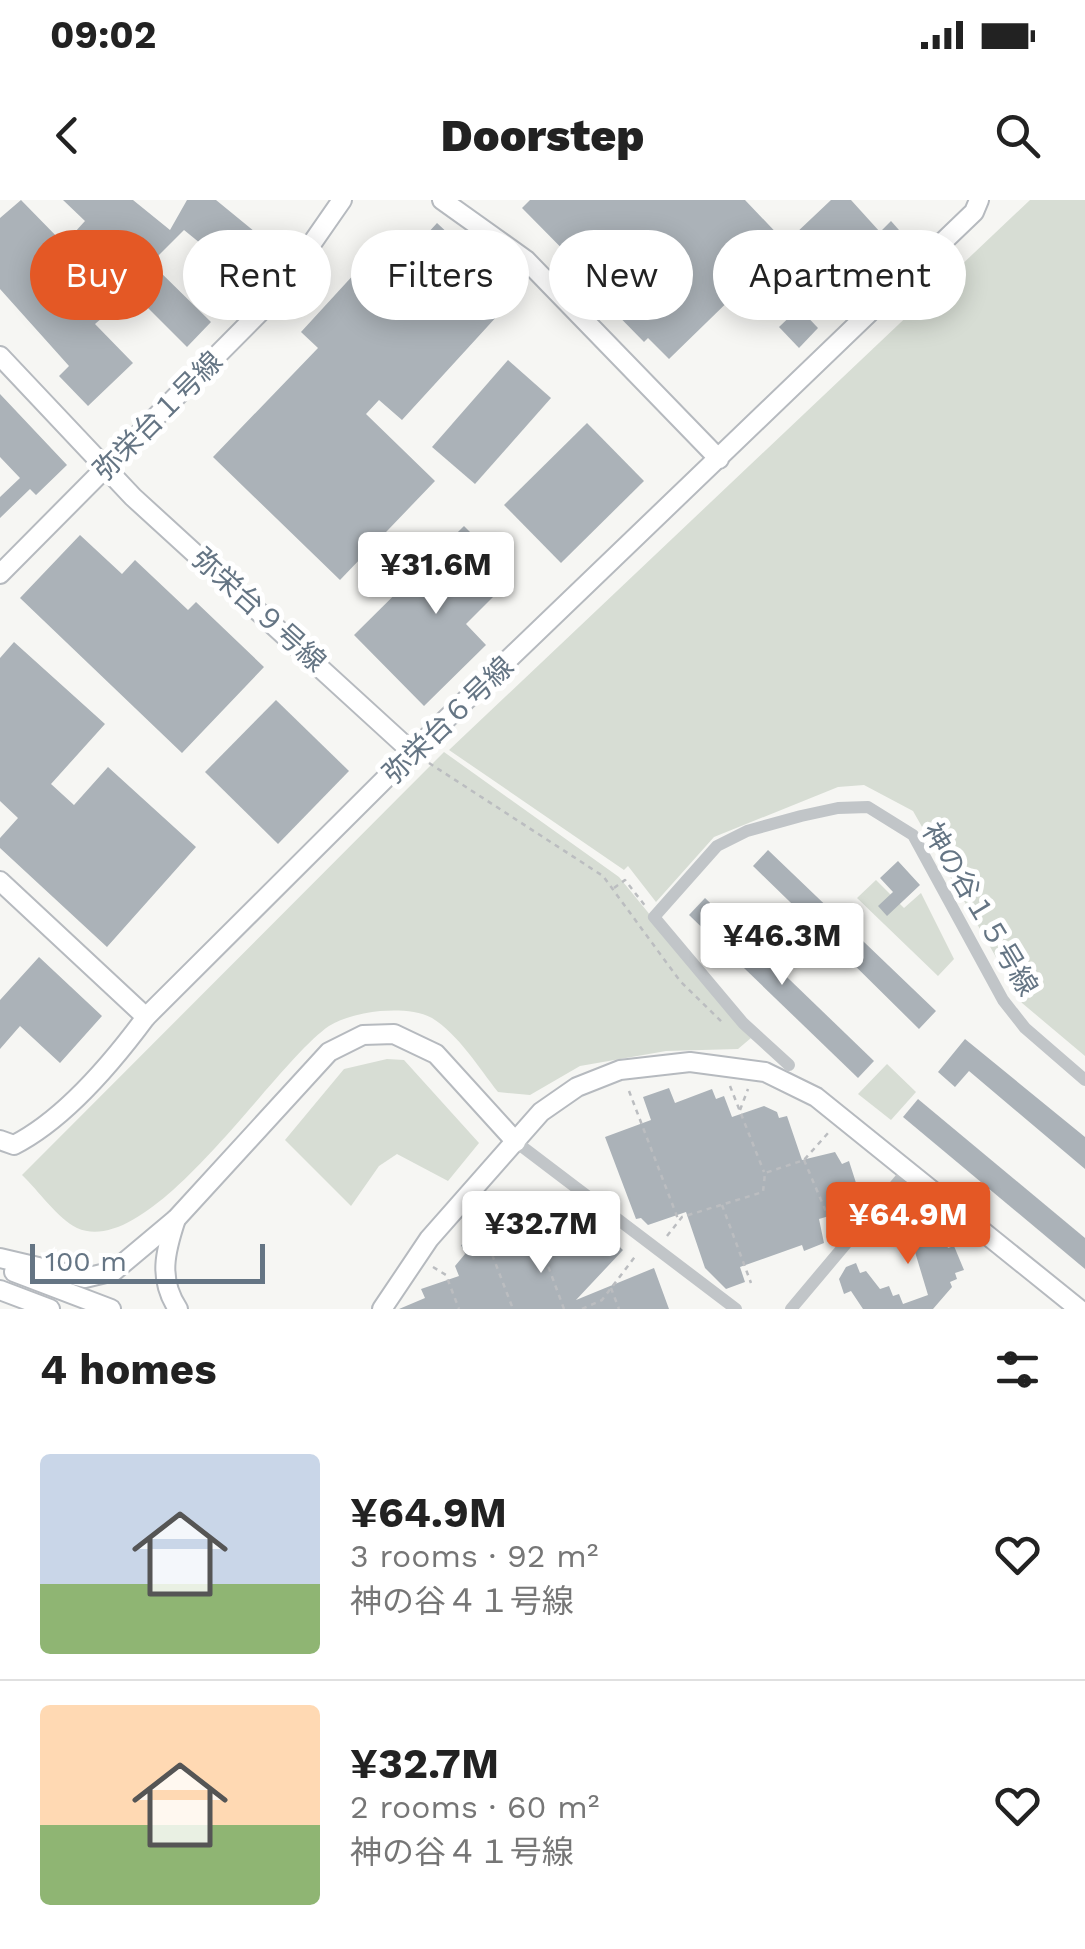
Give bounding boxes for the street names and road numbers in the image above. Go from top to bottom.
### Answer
street label: 弥栄台１号線 [87,345,229,487]
street label: 弥栄台９号線 [186,542,332,678]
street label: 弥栄台６号線 [376,650,520,790]
street label: 神の谷１５号線 [915,816,1045,1002]

